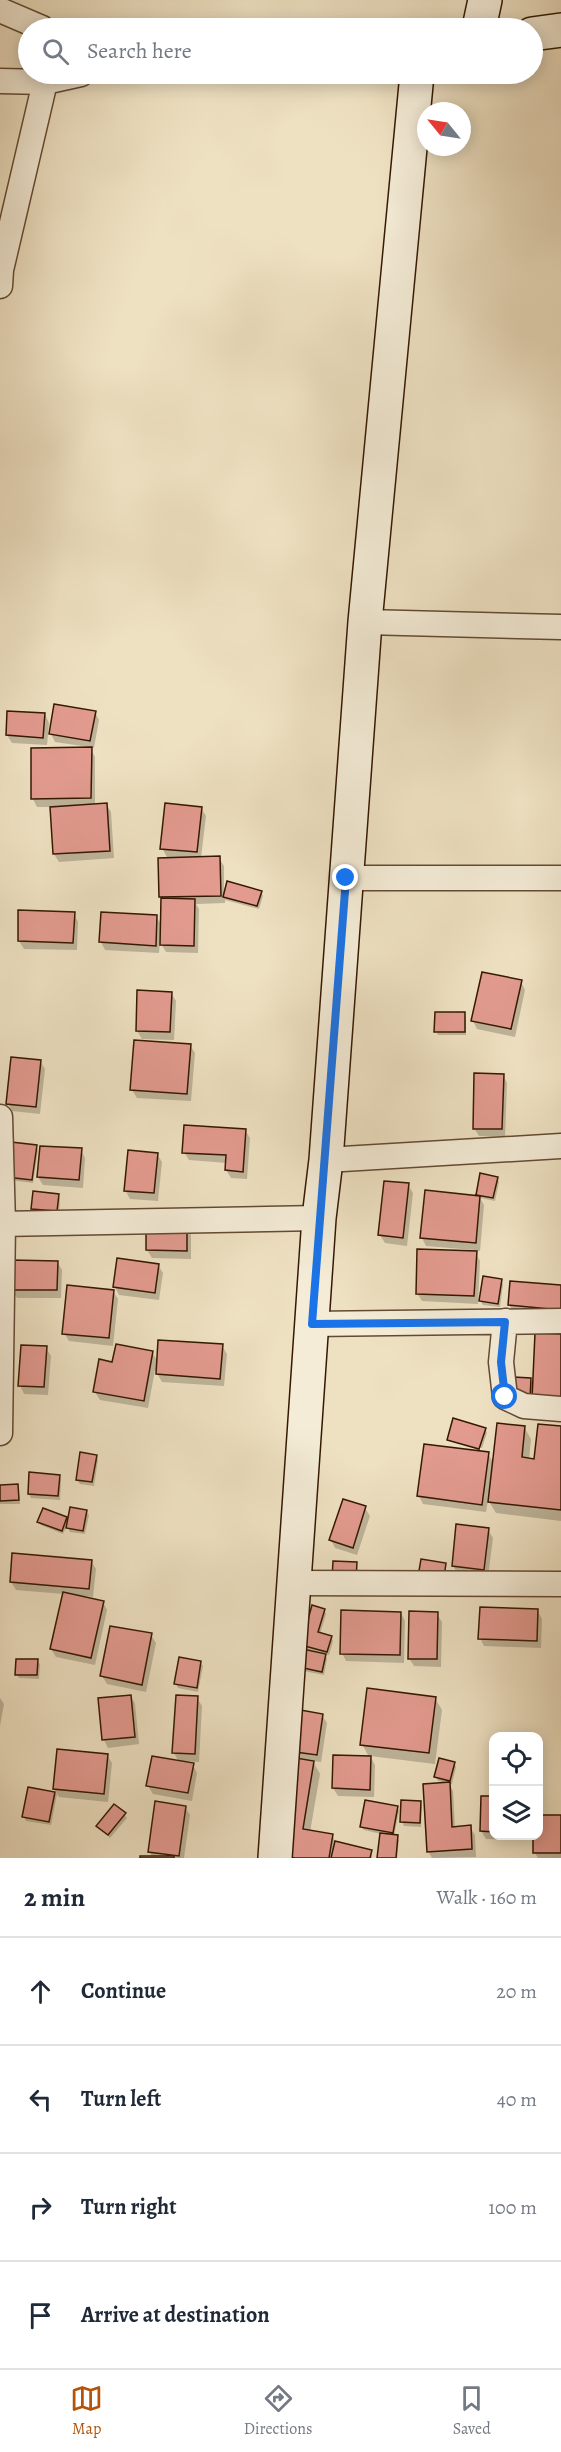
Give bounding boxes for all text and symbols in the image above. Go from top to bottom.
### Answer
search box [18,18,543,84]
icon: search [39,35,72,68]
text: Search here [87,36,192,66]
north arrow [417,102,471,156]
route end [332,864,358,890]
route start [491,1383,517,1409]
map controls [489,1732,543,1840]
button: locate [489,1732,543,1786]
button: layers [489,1786,543,1840]
text: 2 min [24,1880,85,1915]
text: Walk · 160 m [437,1884,537,1911]
icon: ahead [24,1975,57,2008]
text: Continue [81,1976,166,2006]
text: 20 m [496,1978,537,2005]
icon: left [24,2083,57,2116]
text: Turn left [81,2084,161,2114]
text: 40 m [497,2086,537,2113]
icon: right [24,2191,57,2224]
text: Turn right [81,2192,177,2222]
text: 100 m [488,2194,537,2221]
icon: arrive [24,2299,57,2332]
text: Arrive at destination [81,2300,270,2330]
tab: Map [70,2382,103,2440]
tab: Directions [244,2382,312,2440]
tab: Saved [453,2382,491,2440]

